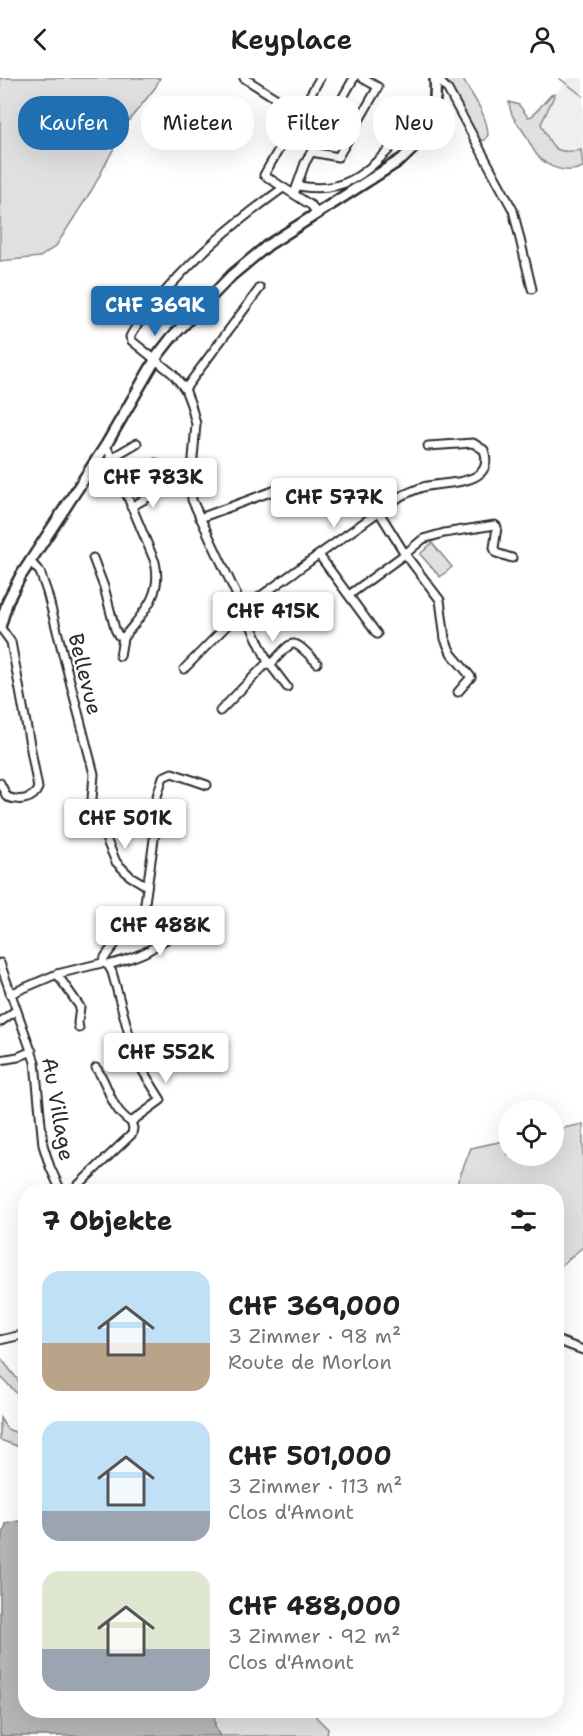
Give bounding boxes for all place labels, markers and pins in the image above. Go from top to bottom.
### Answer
pin: CHF 369K [93,286,217,337]
pin: CHF 783K [91,458,215,509]
pin: CHF 577K [272,478,396,529]
pin: CHF 415K [211,592,335,643]
pin: CHF 501K [63,799,187,850]
pin: CHF 488K [98,906,222,957]
pin: CHF 552K [104,1033,228,1084]

